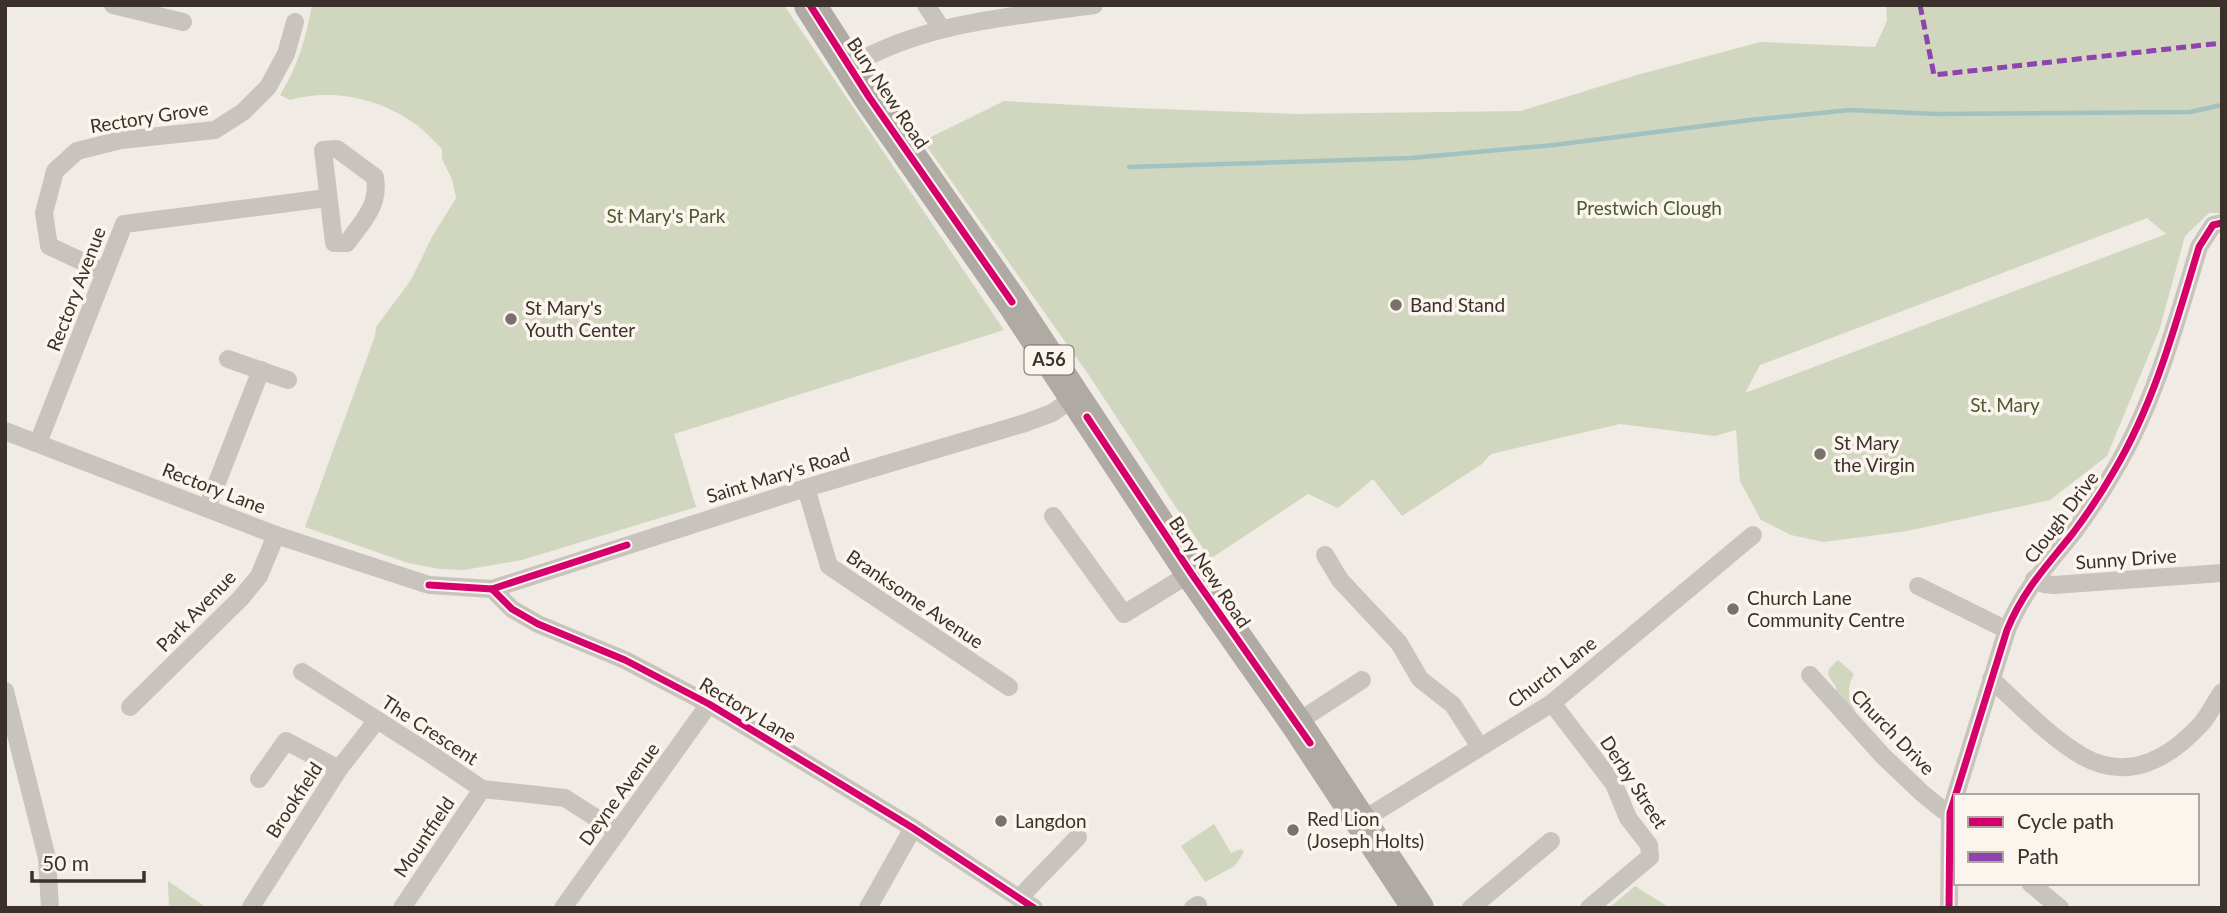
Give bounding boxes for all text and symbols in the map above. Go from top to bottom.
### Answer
street label: Bury New Road [843,33,934,153]
street label: Rectory Grove [88,96,210,137]
park label: Prestwich Clough [1576,196,1722,219]
park label: St Mary's Park [607,204,726,227]
street label: Rectory Avenue [41,223,110,354]
place label: Band Stand [1410,293,1505,316]
place label: St Mary's Youth Center [525,296,635,341]
marker: Band Stand [1388,297,1404,313]
marker: St Mary's Youth Center [503,311,519,327]
road number: A56 [1024,346,1074,374]
park label: St. Mary [1970,393,2040,416]
place label: St Mary the Virgin [1834,431,1915,476]
street label: Saint Mary's Road [703,442,852,507]
marker: St Mary the Virgin [1812,446,1828,462]
street label: Rectory Lane [159,457,269,518]
street label: Clough Drive [2019,466,2103,567]
street label: Bury New Road [1165,512,1256,632]
street label: Branksome Avenue [842,544,988,653]
street label: Sunny Drive [2075,544,2177,574]
street label: Park Avenue [151,565,240,656]
place label: Church Lane Community Centre [1747,586,1905,631]
marker: Church Lane Community Centre [1725,601,1741,617]
street label: Church Lane [1503,631,1600,712]
street label: Rectory Lane [696,672,801,747]
street label: Church Drive [1847,684,1940,779]
street label: The Crescent [378,690,483,769]
street label: Derby Street [1596,731,1673,833]
street label: Deyne Avenue [574,738,664,850]
street label: Brookfield [261,757,327,842]
street label: Mountfield [388,792,459,881]
legend [1954,794,2199,885]
place label: Red Lion (Joseph Holts) [1307,807,1424,852]
text: Cycle path [2017,808,2114,833]
place label: Langdon [1015,809,1087,832]
marker: Langdon [993,813,1009,829]
marker: Red Lion (Joseph Holts) [1285,822,1301,838]
scale bar [32,839,144,883]
text: Path [2017,843,2059,868]
text: 50 m [42,850,89,875]

